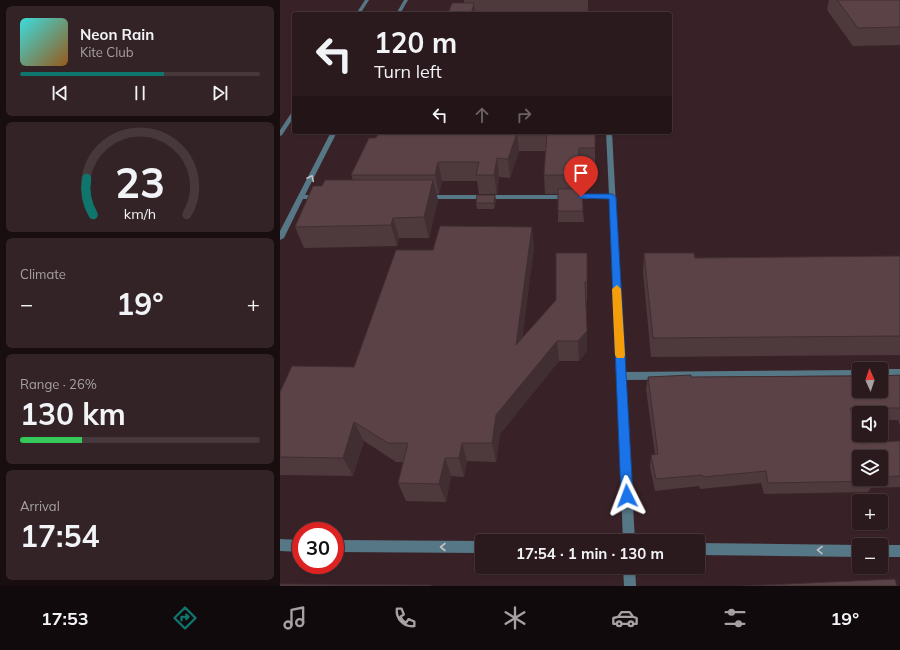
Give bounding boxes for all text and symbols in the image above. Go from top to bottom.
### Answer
text: Neon Rain [80,25,154,44]
text: 120 m [374,25,457,60]
icon: left [308,28,360,80]
text: Kite Club [80,44,134,60]
text: Turn left [374,60,442,83]
icon: previous [49,82,71,104]
icon: pause [129,82,151,104]
icon: next [209,82,231,104]
icon: left [429,104,451,126]
icon: ahead [471,104,493,126]
icon: right [513,104,535,126]
text: 23 [115,156,165,208]
pin [564,156,598,197]
icon: arrive [570,162,592,184]
one-way arrow [306,175,313,183]
text: km/h [124,205,156,223]
text: Climate [20,266,66,282]
text: 19° [116,285,164,323]
text: − [20,290,33,318]
text: + [247,290,260,318]
north arrow [852,362,888,398]
map controls [852,362,888,574]
text: Range · 26% [20,376,97,392]
text: 130 km [20,395,126,433]
button: sound [852,406,888,442]
button: layers [852,450,888,486]
position arrow [606,475,648,517]
button: + [852,494,888,530]
text: Arrival [20,498,60,514]
text: 17:54 [20,517,99,555]
speed limit sign: 30 [292,522,344,574]
button: − [852,538,888,574]
one-way arrow [440,543,446,551]
text: 17:54 · 1 min · 130 m [516,544,664,563]
one-way arrow [817,546,823,554]
icon: directions [171,604,199,632]
icon: music [281,604,309,632]
icon: phone [391,604,419,632]
icon: climate [501,604,529,632]
icon: car [611,604,639,632]
icon: filters [721,604,749,632]
text: 17:53 [41,607,89,630]
text: 19° [831,607,859,630]

